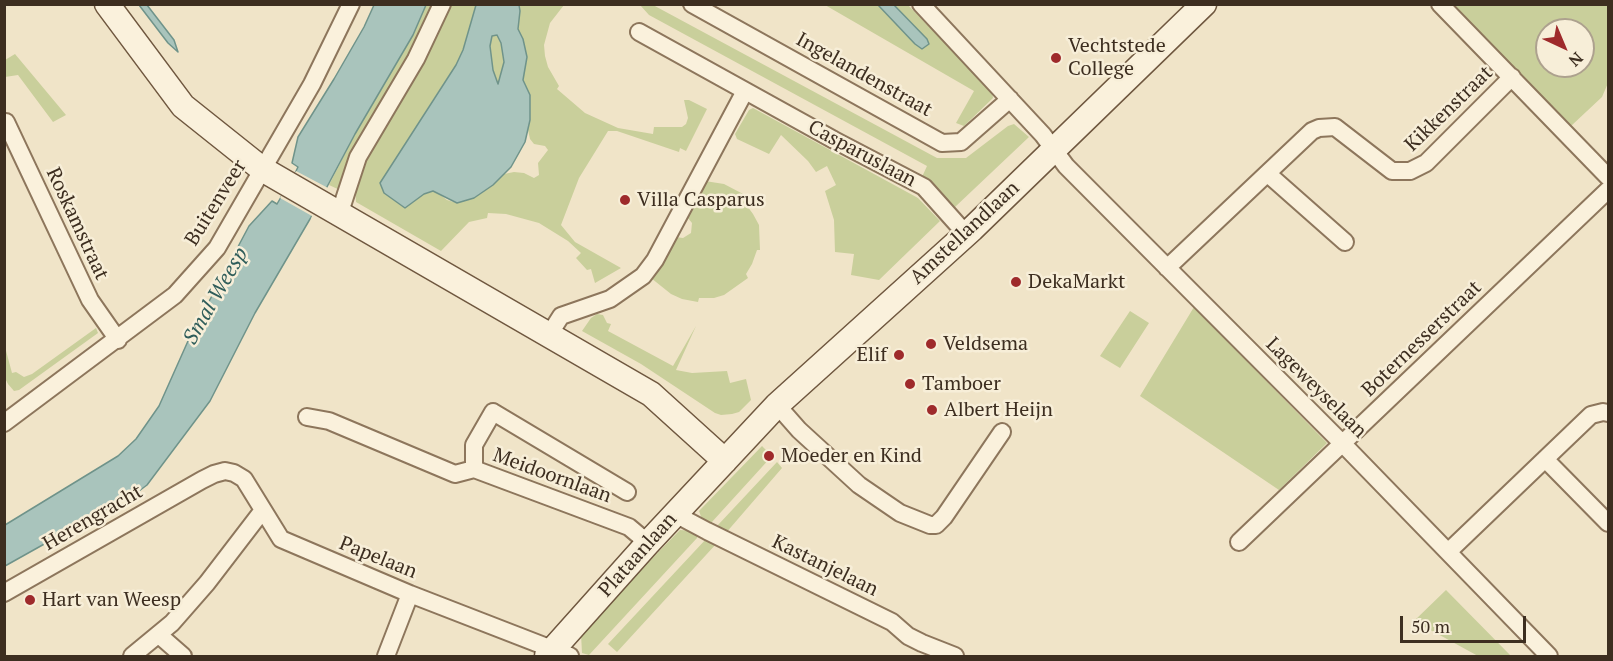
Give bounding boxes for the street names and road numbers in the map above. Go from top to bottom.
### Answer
street label: Ingelandenstraat [792,28,936,122]
street label: Kikkenstraat [1400,61,1498,157]
street label: Casparuslaan [804,115,920,193]
street label: Buitenveer [180,156,252,250]
street label: Roskamstraat [41,164,113,284]
street label: Amstellandlaan [906,176,1024,290]
street label: Boternesserstraat [1357,276,1487,402]
street label: Lageweyselaan [1261,333,1371,443]
street label: Meidoornlaan [489,443,615,509]
street label: Herengracht [39,480,147,556]
street label: Plataanlaan [594,508,682,602]
street label: Kastanjelaan [768,530,882,602]
street label: Papelaan [336,532,420,584]

